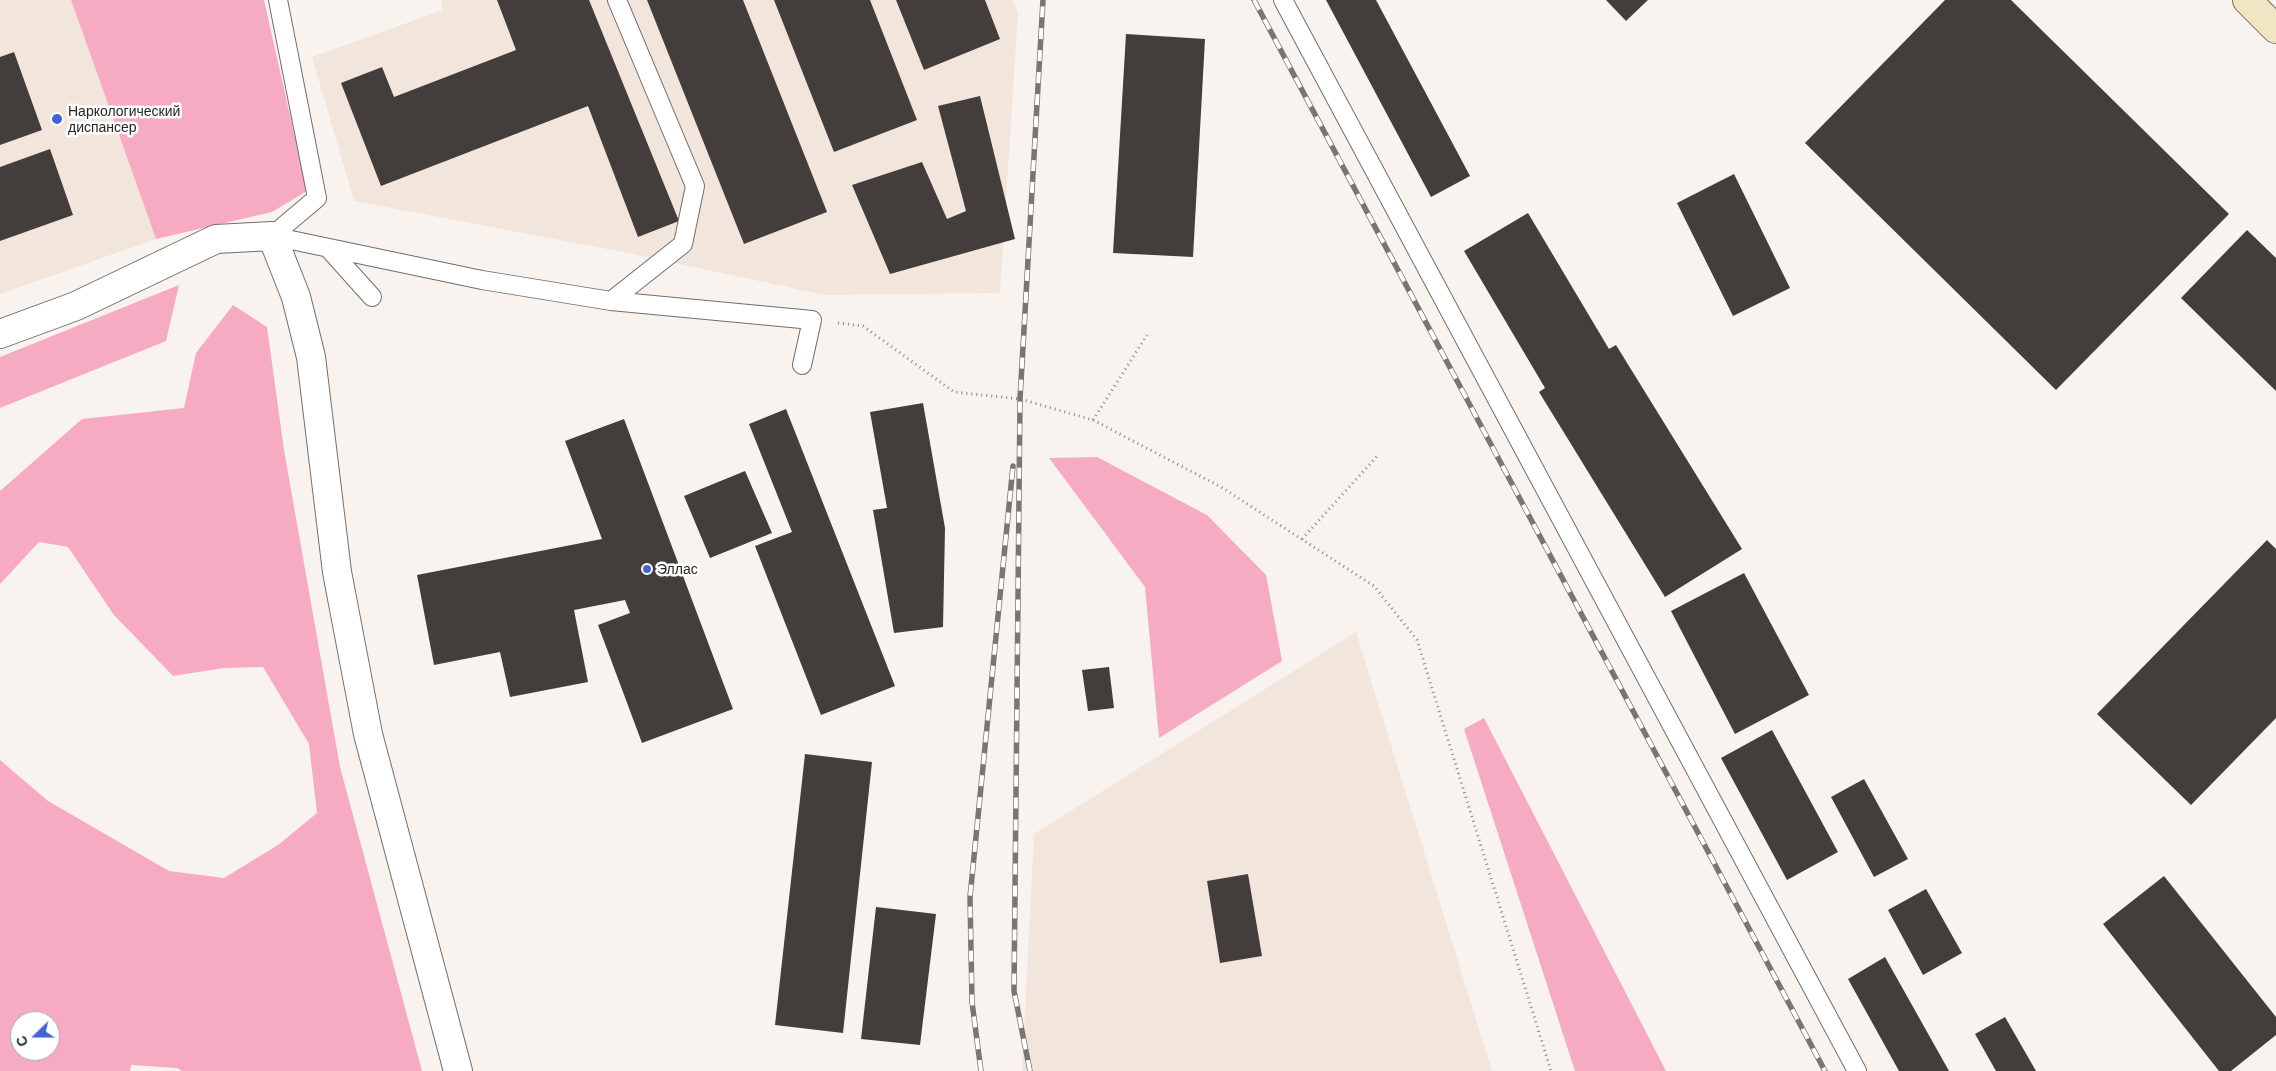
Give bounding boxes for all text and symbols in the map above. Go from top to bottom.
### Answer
place label: Наркологический диспансер [68,103,180,136]
marker: Наркологический диспансер [50,112,64,126]
place label: Эллас [657,561,698,577]
marker: Эллас [641,563,653,575]
north arrow [10,1011,60,1061]
text: С [12,1034,31,1049]

